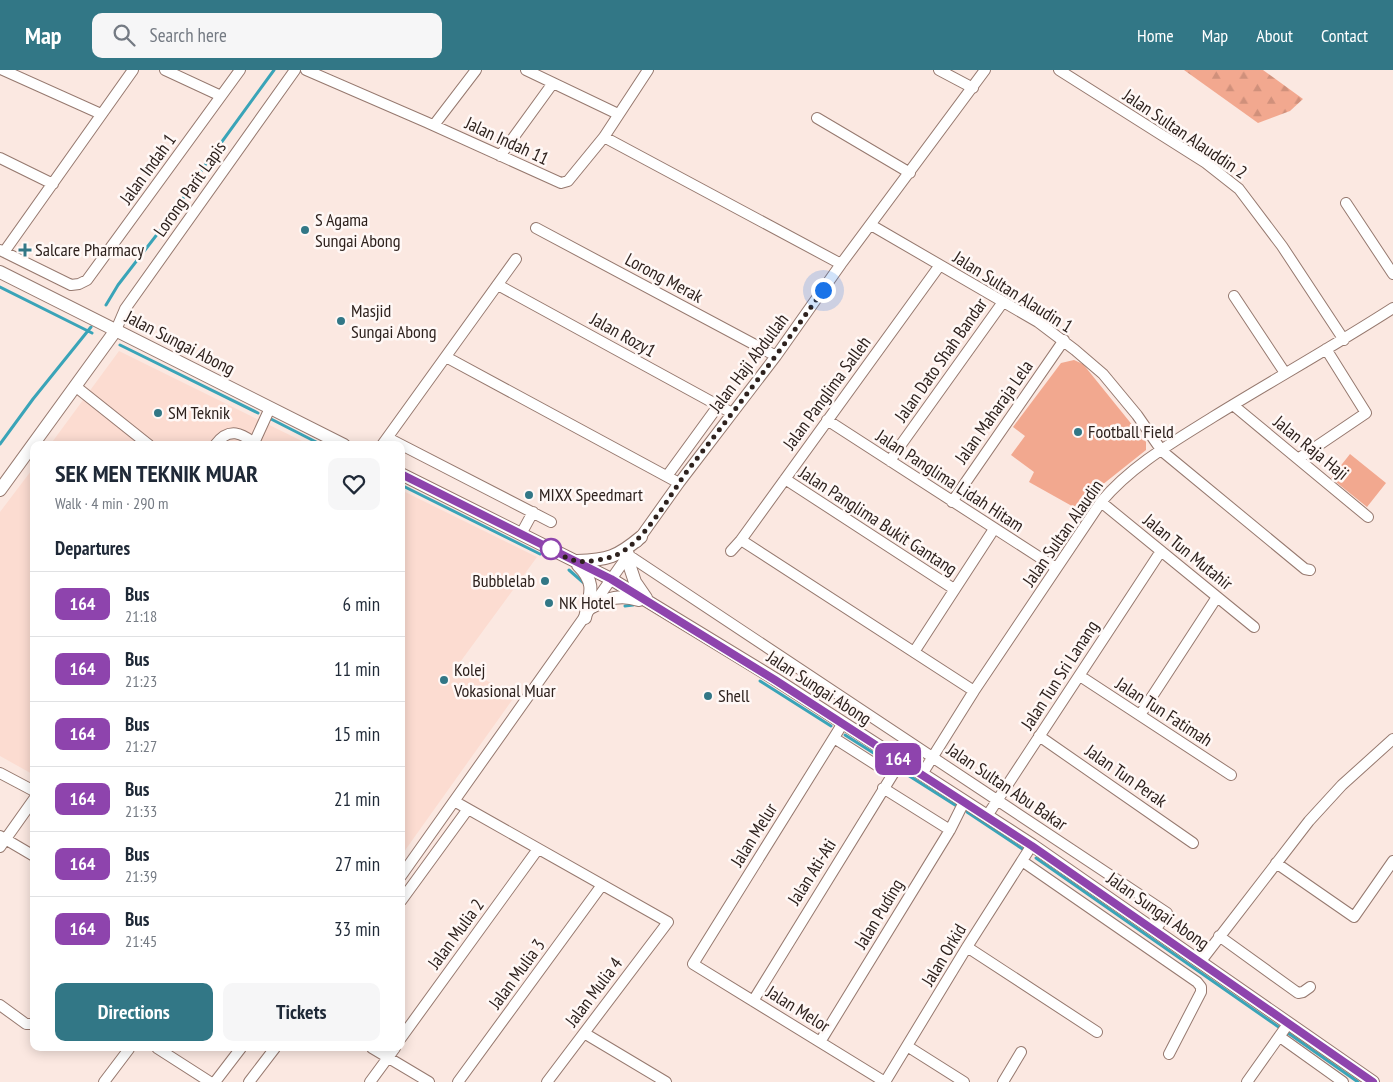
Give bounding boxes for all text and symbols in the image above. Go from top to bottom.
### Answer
search box [92,13,442,58]
text: Map [25,20,62,51]
icon: search [110,21,138,49]
text: Search here [150,23,227,47]
text: Home [1137,24,1174,47]
text: Map [1202,24,1228,47]
text: About [1256,24,1293,47]
text: Contact [1321,24,1368,47]
street label: Jalan Sultan Alauddin 2 [1118,83,1252,184]
street label: Jalan Indah 11 [461,111,553,170]
street label: Jalan Indah 1 [114,129,181,209]
street label: Lorong Parit Lapis [148,137,231,241]
place label: S Agama Sungai Abong [315,208,400,252]
marker: S Agama Sungai Abong [299,224,311,236]
place label: Salcare Pharmacy [35,238,144,261]
marker: Salcare Pharmacy [19,244,31,256]
street label: Jalan Sultan Alaudin 1 [948,245,1077,338]
street label: Lorong Merak [621,248,707,308]
your location [811,278,836,303]
street label: Jalan Dato Shah Bandar [889,293,992,427]
place label: Masjid Sungai Abong [351,299,436,343]
street label: Jalan Sungai Abong [121,305,239,380]
street label: Jalan Rozy1 [586,307,660,362]
street label: Jalan Haji Abdullah [703,309,793,418]
marker: Masjid Sungai Abong [335,315,347,327]
street label: Jalan Panglima Salleh [777,331,875,455]
street label: Jalan Maharaja Lela [949,356,1038,469]
place label: SM Teknik [168,401,230,424]
marker: SM Teknik [152,407,164,419]
street label: Jalan Raja Haji [1268,410,1354,485]
place label: Football Field [1088,420,1174,443]
street label: Jalan Panglima Lidah Hitam [871,424,1028,537]
marker: Football Field [1072,426,1084,438]
text: SEK MEN TEKNIK MUAR [55,458,258,489]
button: heart [328,458,380,510]
street label: Jalan Panglima Bukit Gantang [794,460,962,580]
street label: Jalan Sultan Alaudin [1017,475,1108,591]
place label: MIXX Speedmart [539,483,643,506]
marker: MIXX Speedmart [523,489,535,501]
text: Walk · 4 min · 290 m [55,493,168,513]
street label: Jalan Tun Mutahir [1138,508,1238,595]
text: Departures [55,536,130,560]
unlabelled marker [540,538,562,560]
place label: Bubblelab [472,569,535,592]
marker: Bubblelab [539,575,551,587]
text: Bus [125,582,149,606]
place label: NK Hotel [559,591,616,614]
text: 164 [70,592,95,615]
text: 6 min [343,592,380,616]
marker: NK Hotel [543,597,555,609]
text: 21:18 [125,606,157,626]
street label: Jalan Tun Sri Lanang [1015,616,1103,735]
street label: Jalan Sungai Abong [762,645,876,730]
text: Bus [125,647,149,671]
text: 164 [70,657,95,680]
text: 11 min [334,657,380,681]
place label: Kolej Vokasional Muar [453,658,556,702]
text: 21:23 [125,671,157,691]
street label: Jalan Tun Fatimah [1111,671,1217,751]
marker: Kolej Vokasional Muar [438,674,450,686]
place label: Shell [718,684,750,707]
marker: Shell [702,690,714,702]
text: Bus [125,712,149,736]
text: 164 [70,722,95,745]
text: 15 min [334,722,380,746]
text: 21:27 [125,736,157,756]
street label: Jalan Sultan Abu Bakar [942,737,1072,835]
street label: Jalan Tun Perak [1080,739,1172,812]
line badge: 164 [869,743,927,775]
text: 164 [885,747,911,770]
text: Bus [125,777,149,801]
text: 164 [70,787,95,810]
text: 21 min [334,787,380,811]
street label: Jalan Melur [725,799,782,872]
text: 21:33 [125,801,157,821]
street label: Jalan Ati-Ati [782,834,841,910]
text: Bus [125,842,149,866]
text: 164 [70,852,95,875]
text: 27 min [335,852,380,876]
text: 21:39 [125,866,157,886]
street label: Jalan Sungai Abong [1102,866,1214,954]
street label: Jalan Puding [848,875,908,954]
street label: Jalan Mulia 2 [422,894,489,974]
text: Bus [125,907,149,931]
text: 164 [70,917,95,940]
text: 33 min [334,917,380,941]
street label: Jalan Orkid [916,920,971,991]
text: 21:45 [125,931,157,951]
street label: Jalan Mulia 3 [483,934,550,1014]
street label: Jalan Mulia 4 [559,952,627,1032]
street label: Jalan Melor [761,980,834,1037]
button: Directions [55,983,213,1041]
button: Tickets [223,983,380,1041]

